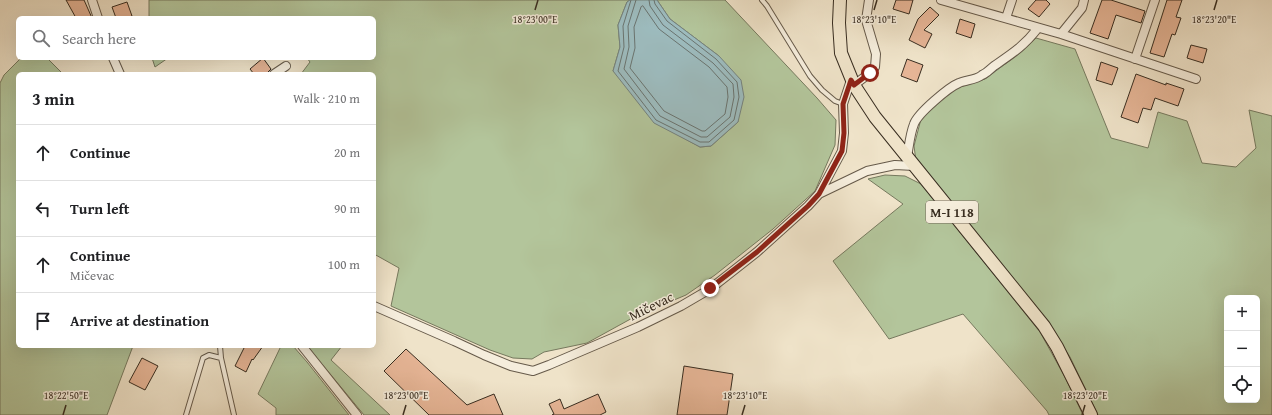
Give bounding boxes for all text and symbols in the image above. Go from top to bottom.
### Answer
text: 18°23'00"E [513,12,557,27]
text: 18°23'10"E [852,12,896,27]
text: 18°23'20"E [1192,12,1236,27]
search box [16,16,376,60]
icon: search [30,27,52,49]
text: Search here [62,28,136,49]
route start [861,64,879,82]
text: 3 min [32,86,74,111]
text: Walk · 210 m [293,89,360,108]
icon: ahead [32,142,54,164]
text: Continue [70,142,131,163]
text: 20 m [334,143,360,162]
icon: left [32,198,54,220]
text: Turn left [70,198,129,219]
text: 90 m [334,199,360,218]
road number: M-I 118 [926,201,978,223]
text: Continue [70,245,131,266]
icon: ahead [32,254,54,276]
text: 100 m [328,255,360,274]
text: Mičevac [70,266,114,285]
route end [701,279,719,297]
street label: Mičevac [625,287,677,325]
map controls [1224,295,1260,403]
button: + [1224,295,1260,331]
icon: arrive [32,310,54,332]
text: Arrive at destination [70,310,209,331]
button: − [1224,331,1260,367]
button: locate [1224,367,1260,403]
text: 18°22'50"E [44,388,88,403]
text: 18°23'00"E [384,388,428,403]
text: 18°23'10"E [723,388,767,403]
text: 18°23'20"E [1063,388,1107,403]

